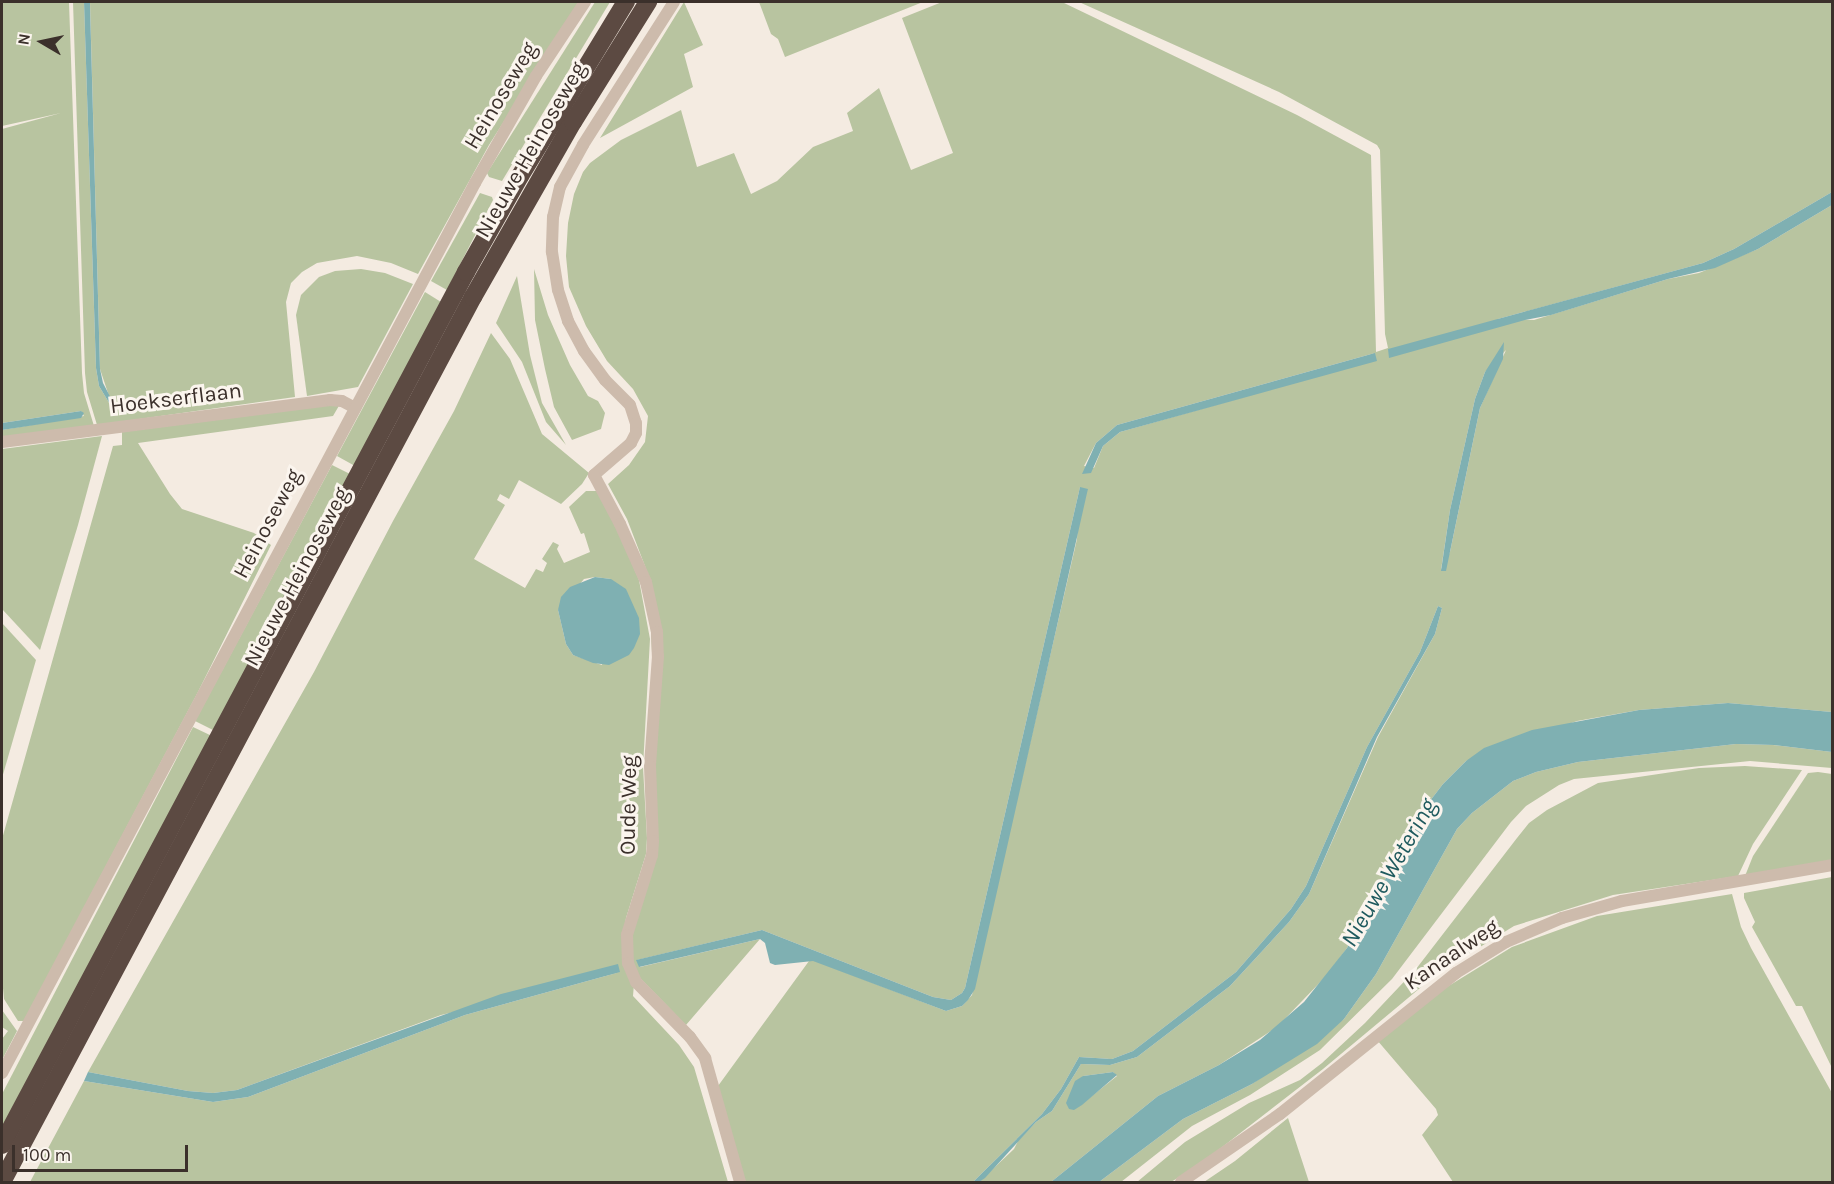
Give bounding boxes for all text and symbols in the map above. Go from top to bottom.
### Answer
north arrow [12,12,72,72]
text: N [13,32,34,46]
street label: Heinoseweg [459,38,543,154]
street label: Nieuwe Heinoseweg [470,57,592,243]
street label: Hoekserflaan [109,378,243,420]
street label: Heinoseweg [228,465,308,583]
street label: Nieuwe Heinoseweg [239,483,355,671]
street label: Oude Weg [615,755,643,855]
water label: Nieuwe Wetering [1335,794,1443,952]
street label: Kanaalweg [1400,914,1504,996]
scale bar [15,1133,190,1171]
text: 100 m [23,1144,71,1166]

